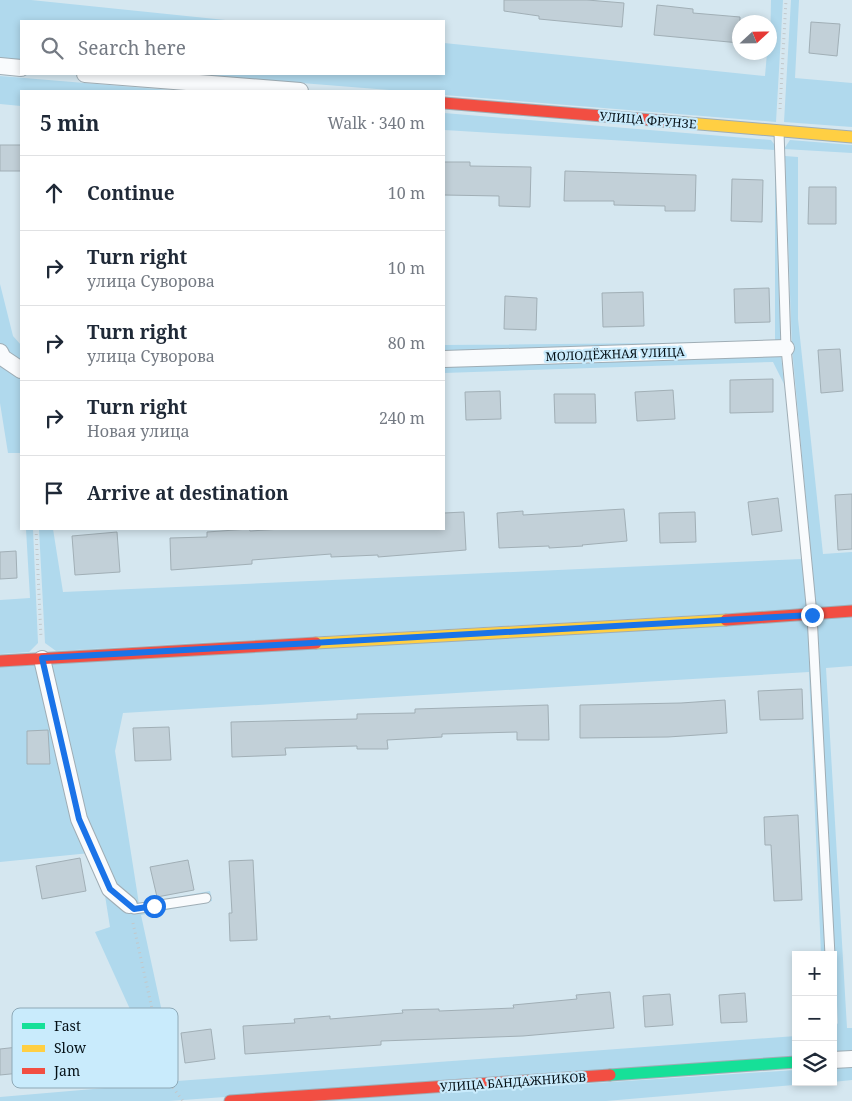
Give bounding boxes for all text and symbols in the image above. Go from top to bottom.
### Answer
north arrow [732,15,777,60]
search box [20,20,445,75]
icon: search [38,34,66,62]
text: Search here [78,35,186,61]
street label: УЛИЦА ФРУНЗЕ [599,107,697,133]
text: 5 min [40,109,99,137]
text: Walk · 340 m [328,112,425,134]
icon: ahead [40,179,68,207]
text: Continue [87,180,175,206]
text: 10 m [388,182,425,204]
text: Turn right [87,244,187,270]
icon: right [40,254,68,282]
text: 10 m [388,257,425,279]
text: улица Суворова [87,270,215,292]
text: Turn right [87,319,187,345]
icon: right [40,329,68,357]
text: 80 m [388,332,425,354]
street label: МОЛОДЁЖНАЯ УЛИЦА [545,343,685,365]
text: улица Суворова [87,345,215,367]
text: Turn right [87,394,187,420]
icon: right [40,404,68,432]
text: 240 m [379,407,425,429]
text: Новая улица [87,420,190,442]
icon: arrive [40,479,68,507]
text: Arrive at destination [87,480,289,506]
route end [801,604,824,627]
route start [143,895,166,918]
map controls [792,951,837,1086]
button: + [792,951,837,996]
button: − [792,996,837,1041]
legend [12,1008,178,1088]
text: Fast [54,1016,81,1035]
text: Slow [54,1038,87,1057]
button: layers [792,1041,837,1086]
text: Jam [53,1061,80,1080]
street label: УЛИЦА БАНДАЖНИКОВ [439,1068,587,1096]

